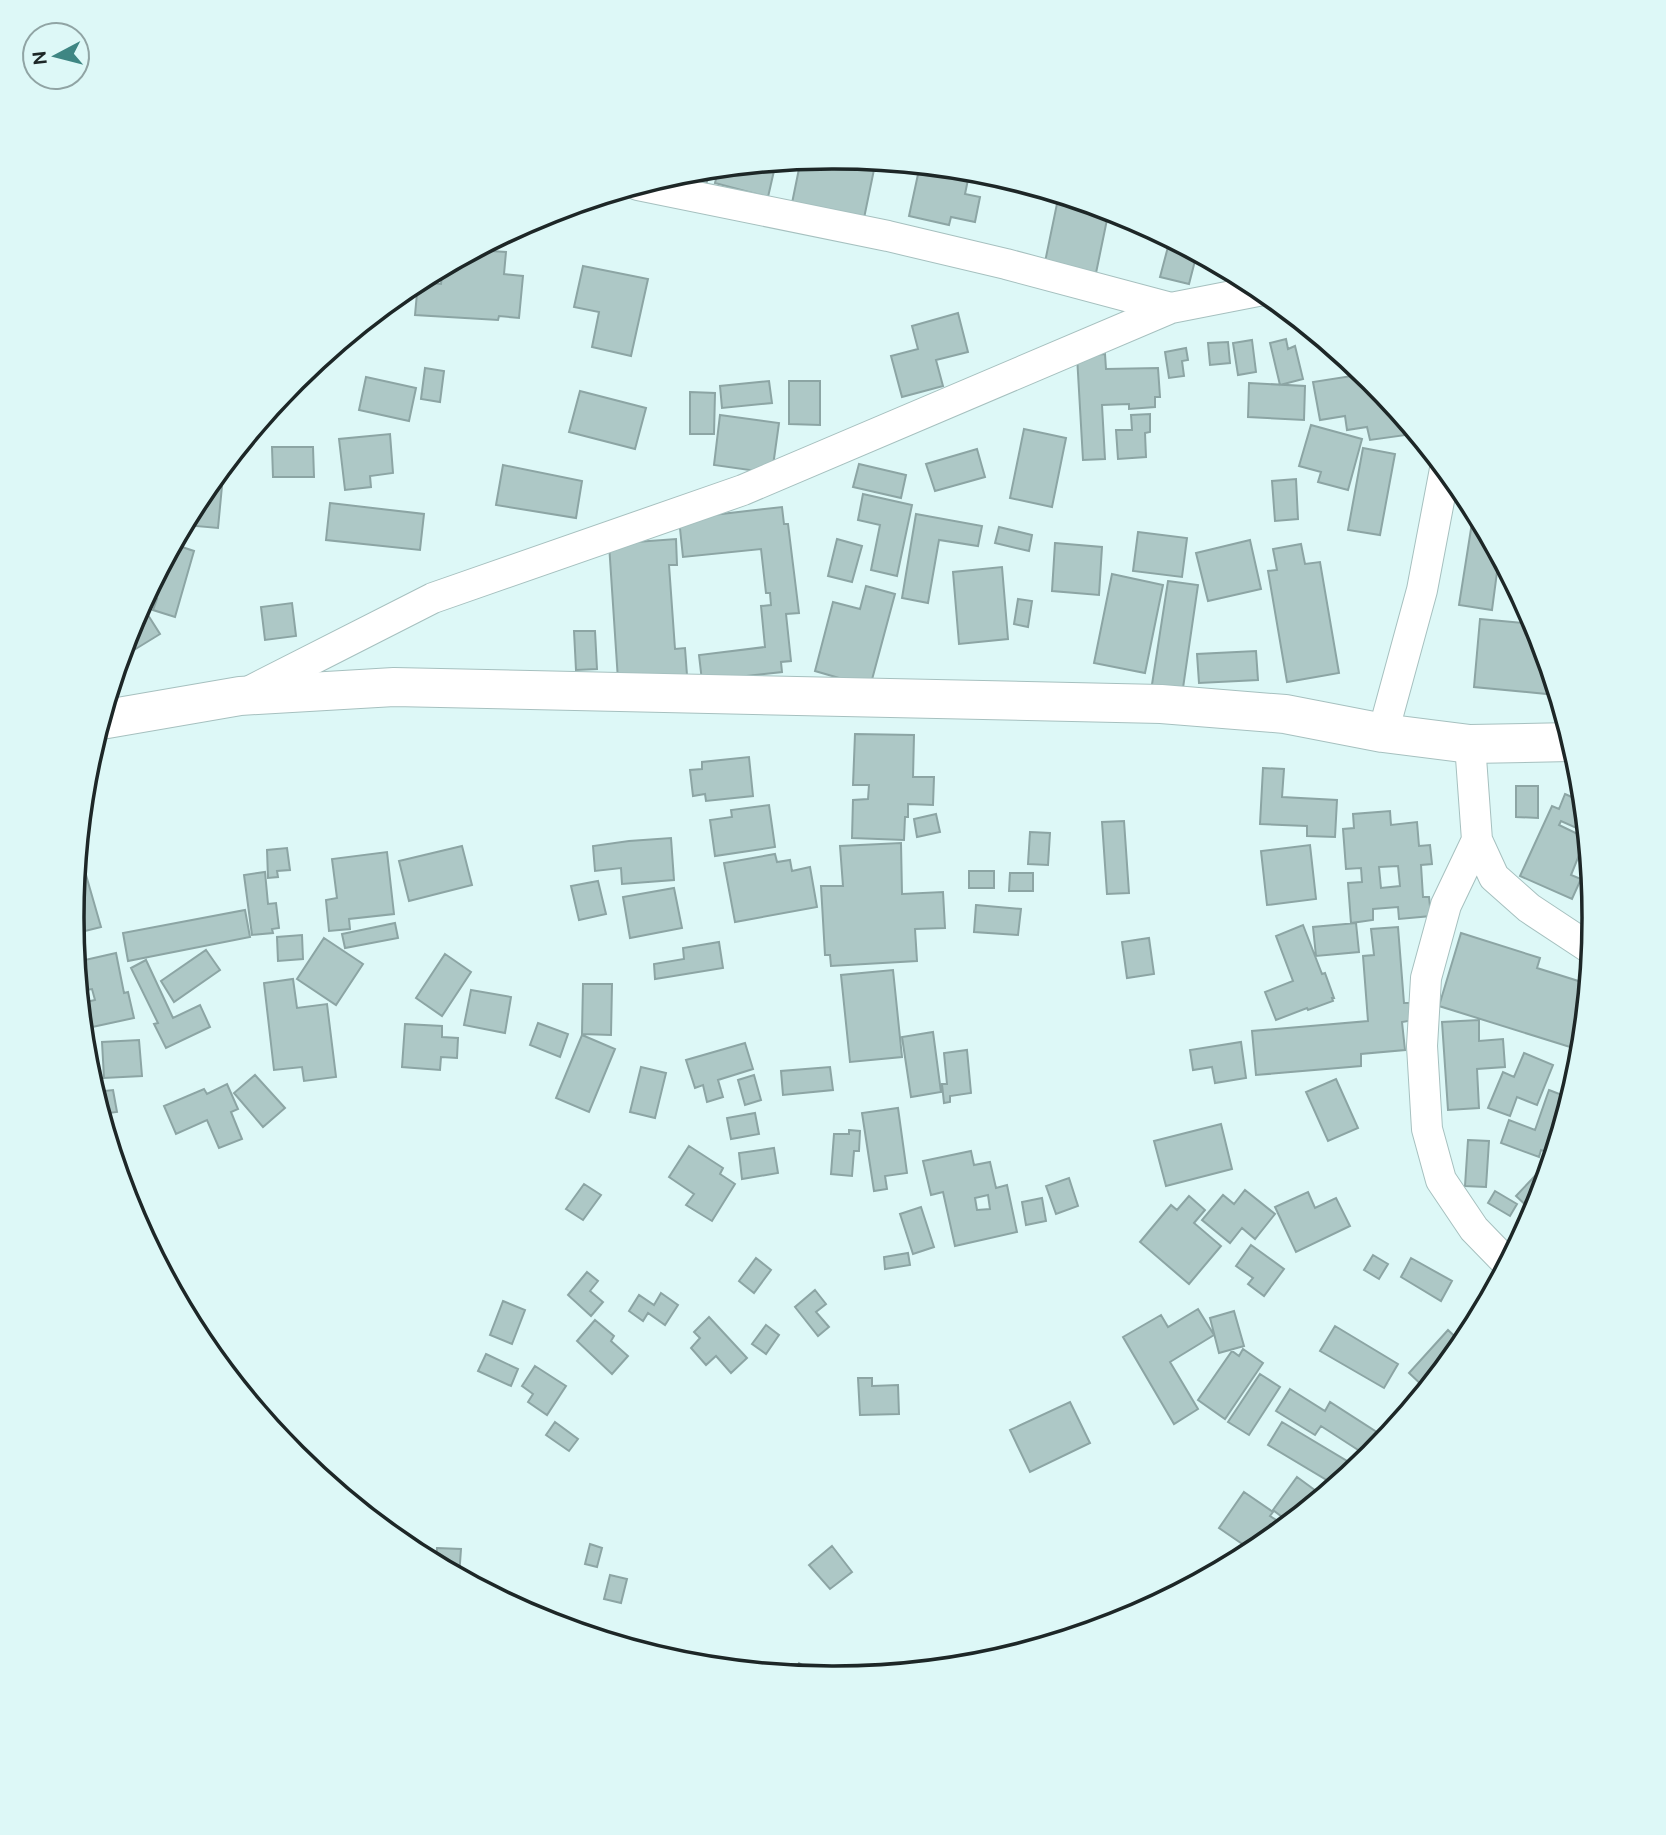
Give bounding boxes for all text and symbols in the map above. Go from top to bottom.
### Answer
north arrow [21,21,91,91]
text: N [27,50,51,66]

